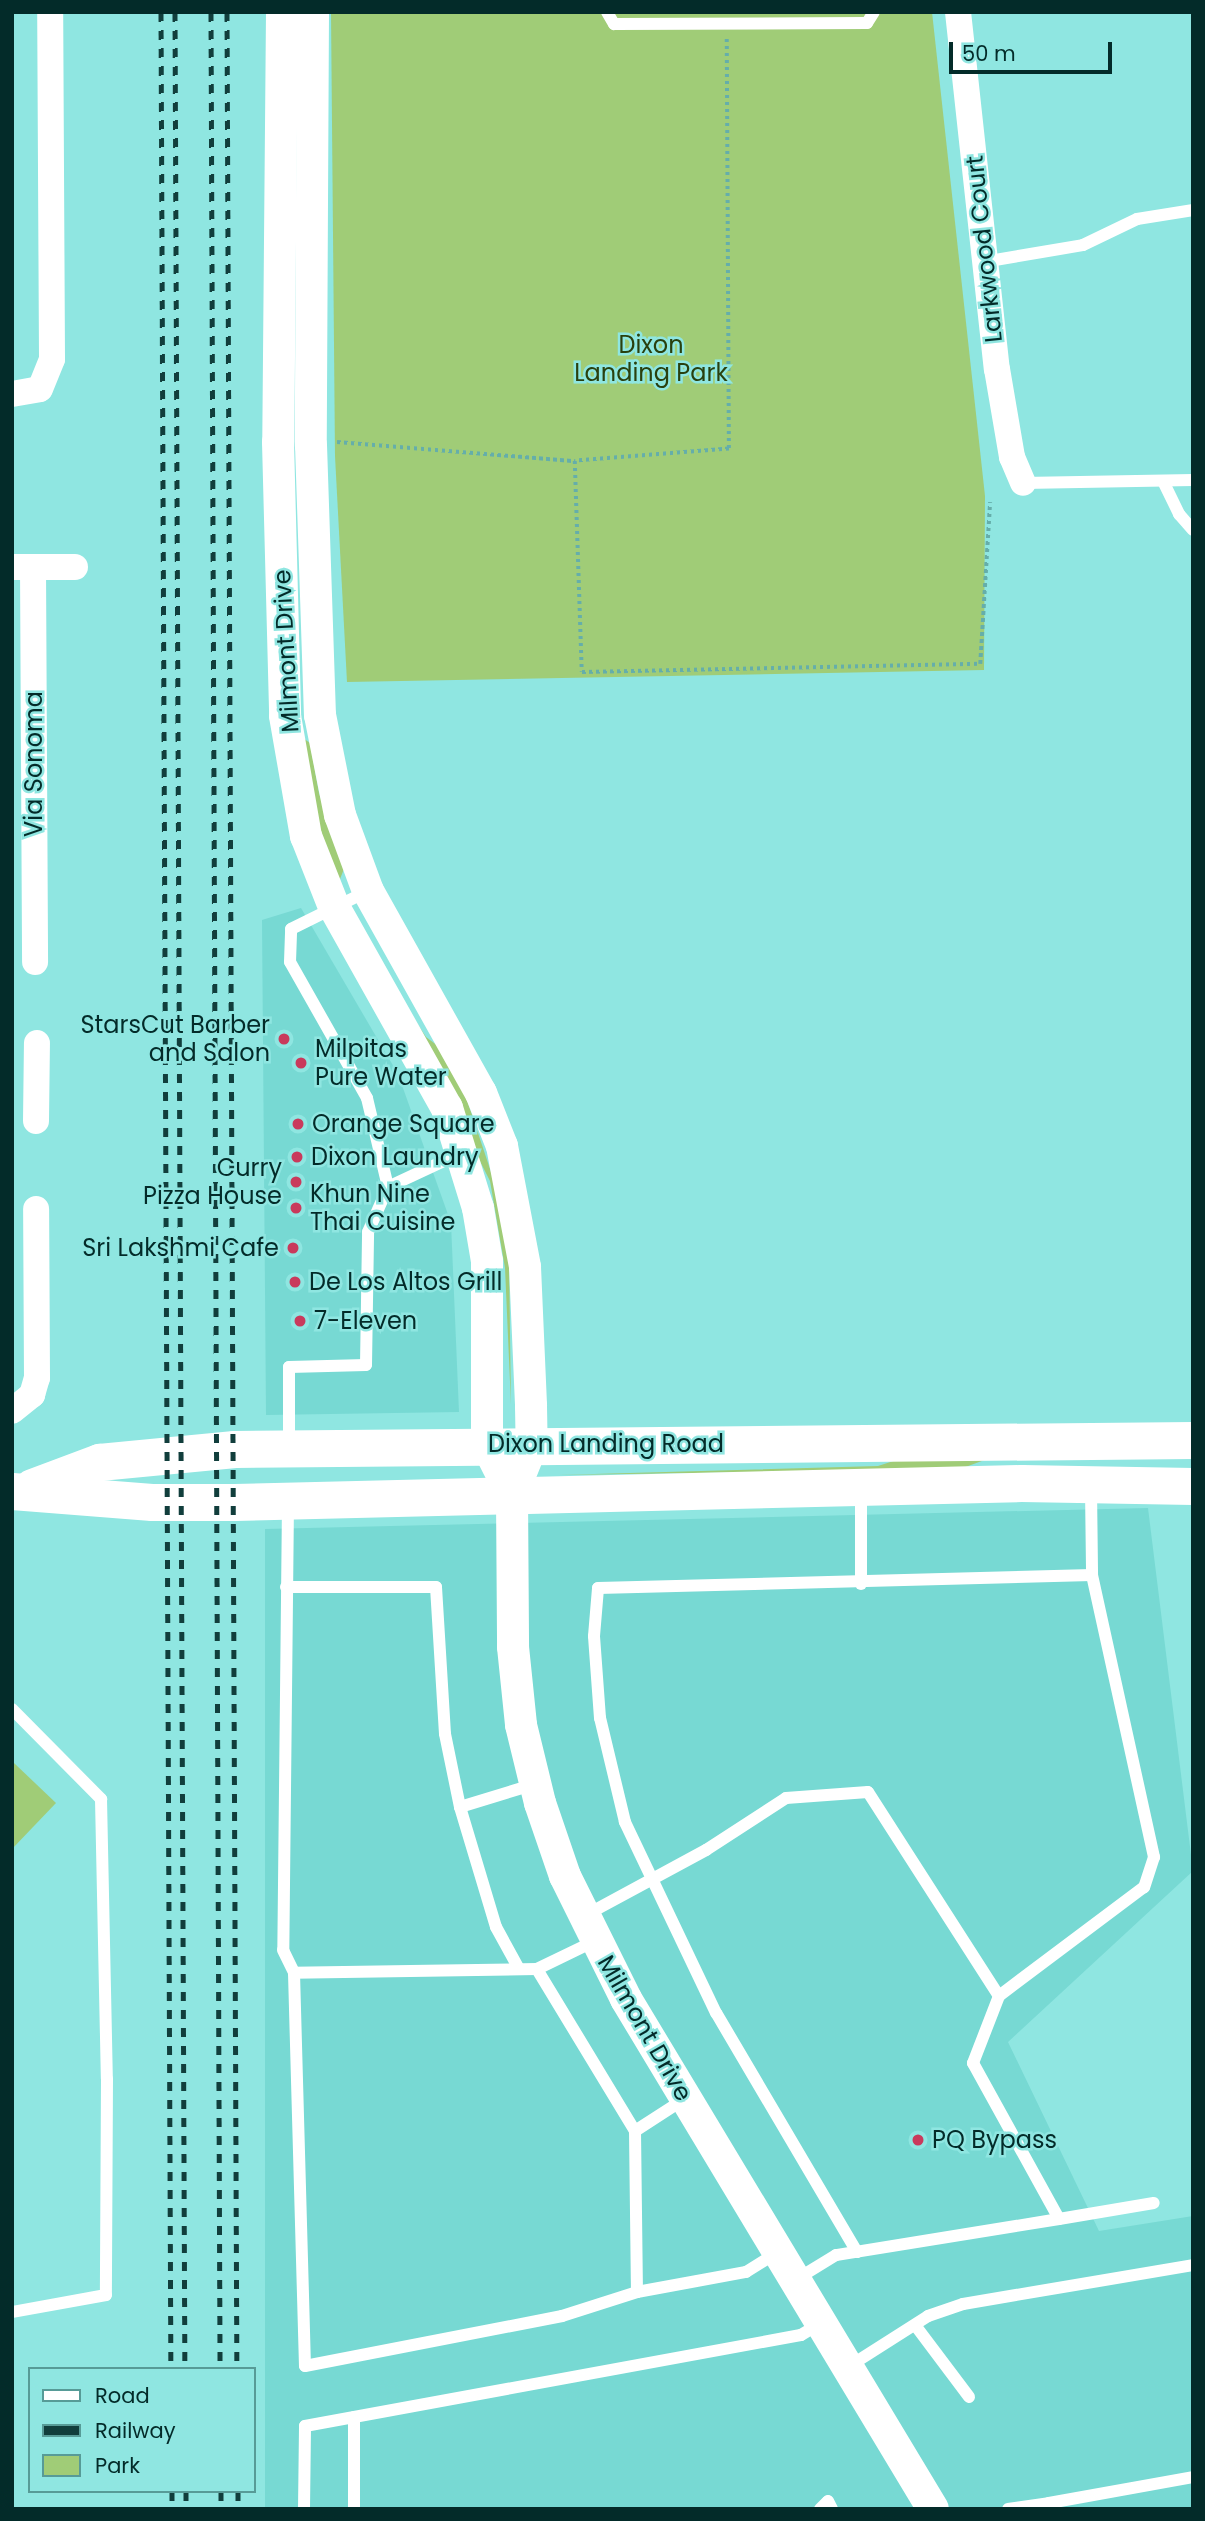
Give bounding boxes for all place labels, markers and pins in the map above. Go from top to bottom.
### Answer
place label: StarsCut Barber and Salon [80,1011,270,1067]
marker: StarsCut Barber and Salon [276,1031,292,1047]
place label: Milpitas Pure Water [315,1035,447,1091]
marker: Milpitas Pure Water [293,1055,309,1071]
place label: Orange Square [312,1110,495,1138]
marker: Orange Square [290,1116,306,1132]
place label: Dixon Laundry [311,1143,478,1171]
marker: Dixon Laundry [289,1149,305,1165]
place label: Curry Pizza House [143,1154,282,1210]
marker: Curry Pizza House [288,1174,304,1190]
place label: Khun Nine Thai Cuisine [310,1180,455,1236]
marker: Khun Nine Thai Cuisine [288,1200,304,1216]
place label: Sri Lakshmi Cafe [82,1234,279,1262]
marker: Sri Lakshmi Cafe [285,1240,301,1256]
place label: De Los Altos Grill [309,1268,502,1296]
marker: De Los Altos Grill [287,1274,303,1290]
place label: 7-Eleven [314,1307,417,1335]
marker: 7-Eleven [292,1313,308,1329]
place label: PQ Bypass [932,2126,1057,2154]
marker: PQ Bypass [910,2132,926,2148]

